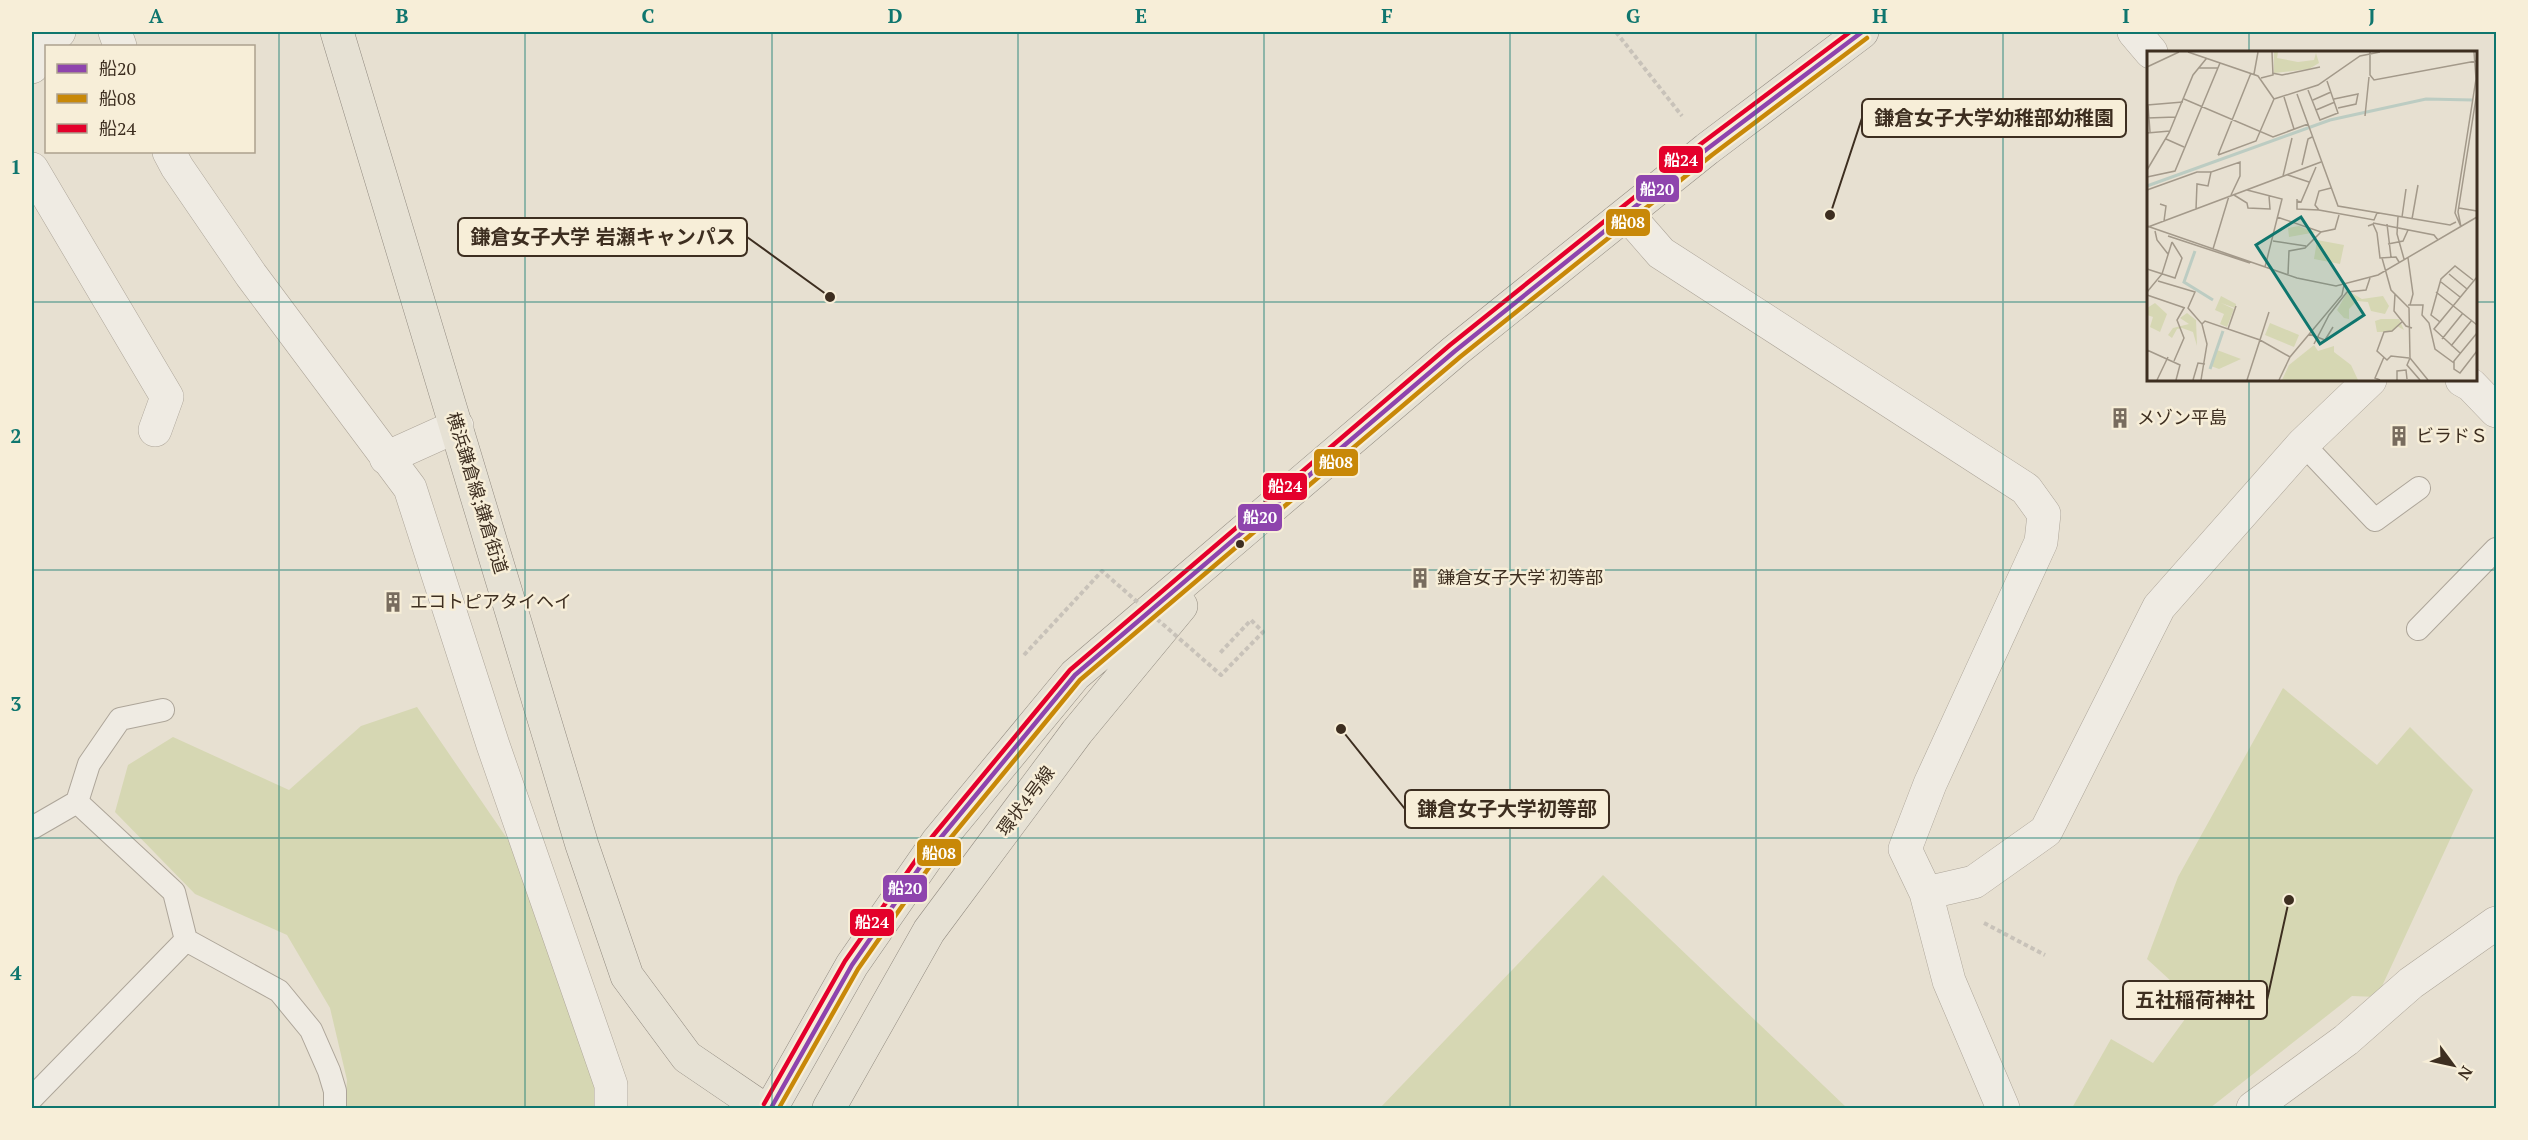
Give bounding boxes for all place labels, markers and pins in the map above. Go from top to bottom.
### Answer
callout: 鎌倉女子大学幼稚部幼稚園 [1862,99,2126,137]
callout: 鎌倉女子大学 岩瀬キャンパス [458,218,747,256]
place label: メゾン平島 [2137,405,2227,429]
building icon: メゾン平島 [2108,406,2132,430]
place label: ビラドＳ [2416,423,2488,447]
building icon: ビラドＳ [2387,424,2411,448]
unlabelled marker [1234,538,1246,550]
place label: 鎌倉女子大学 初等部 [1437,565,1603,589]
building icon: 鎌倉女子大学 初等部 [1408,566,1432,590]
place label: エコトピアタイヘイ [410,589,572,613]
building icon: エコトピアタイヘイ [381,590,405,614]
callout: 鎌倉女子大学初等部 [1405,790,1609,828]
callout: 五社稲荷神社 [2123,981,2267,1019]

